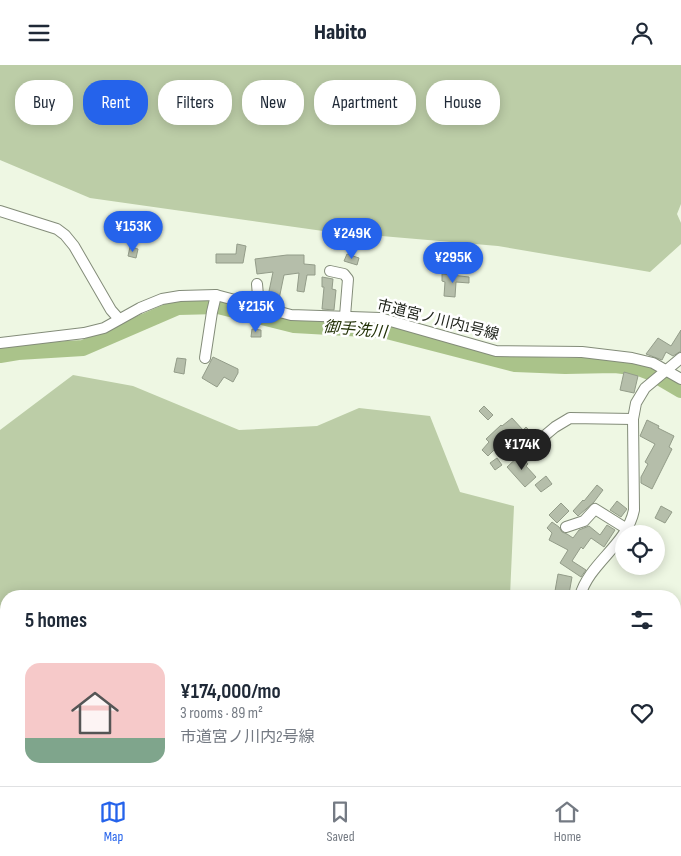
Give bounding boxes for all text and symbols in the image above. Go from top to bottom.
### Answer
icon: menu [25,19,53,47]
text: Habito [314,19,367,46]
icon: person [628,19,656,47]
chip: Buy [15,80,73,125]
chip: Rent [83,80,148,125]
chip: Filters [158,80,232,125]
chip: New [242,80,304,125]
chip: Apartment [314,80,416,125]
chip: House [426,80,500,125]
pin: ¥153K [98,211,168,253]
text: ¥153K [115,217,151,236]
pin: ¥249K [317,217,387,260]
text: ¥249K [333,224,371,243]
pin: ¥295K [418,241,488,284]
text: ¥295K [434,248,472,267]
pin: ¥215K [221,291,291,333]
street label: 市道宮ノ川内1号線 [375,296,501,344]
text: ¥215K [238,297,274,316]
water label: 御手洗川 [322,318,390,342]
pin: ¥174K [487,429,557,471]
text: ¥174K [504,435,540,454]
map controls [615,525,665,575]
button: locate [615,525,665,575]
icon: filters [628,606,656,634]
text: 5 homes [25,608,87,633]
text: ¥174,000/mo [180,679,281,704]
icon: home [65,683,125,743]
icon: heart [628,699,656,727]
text: 3 rooms · 89 m² [180,704,263,723]
text: 市道宮ノ川内2号線 [180,728,315,747]
tab: Map [99,798,127,845]
tab: Saved [326,798,355,845]
tab: Home [553,798,581,845]

